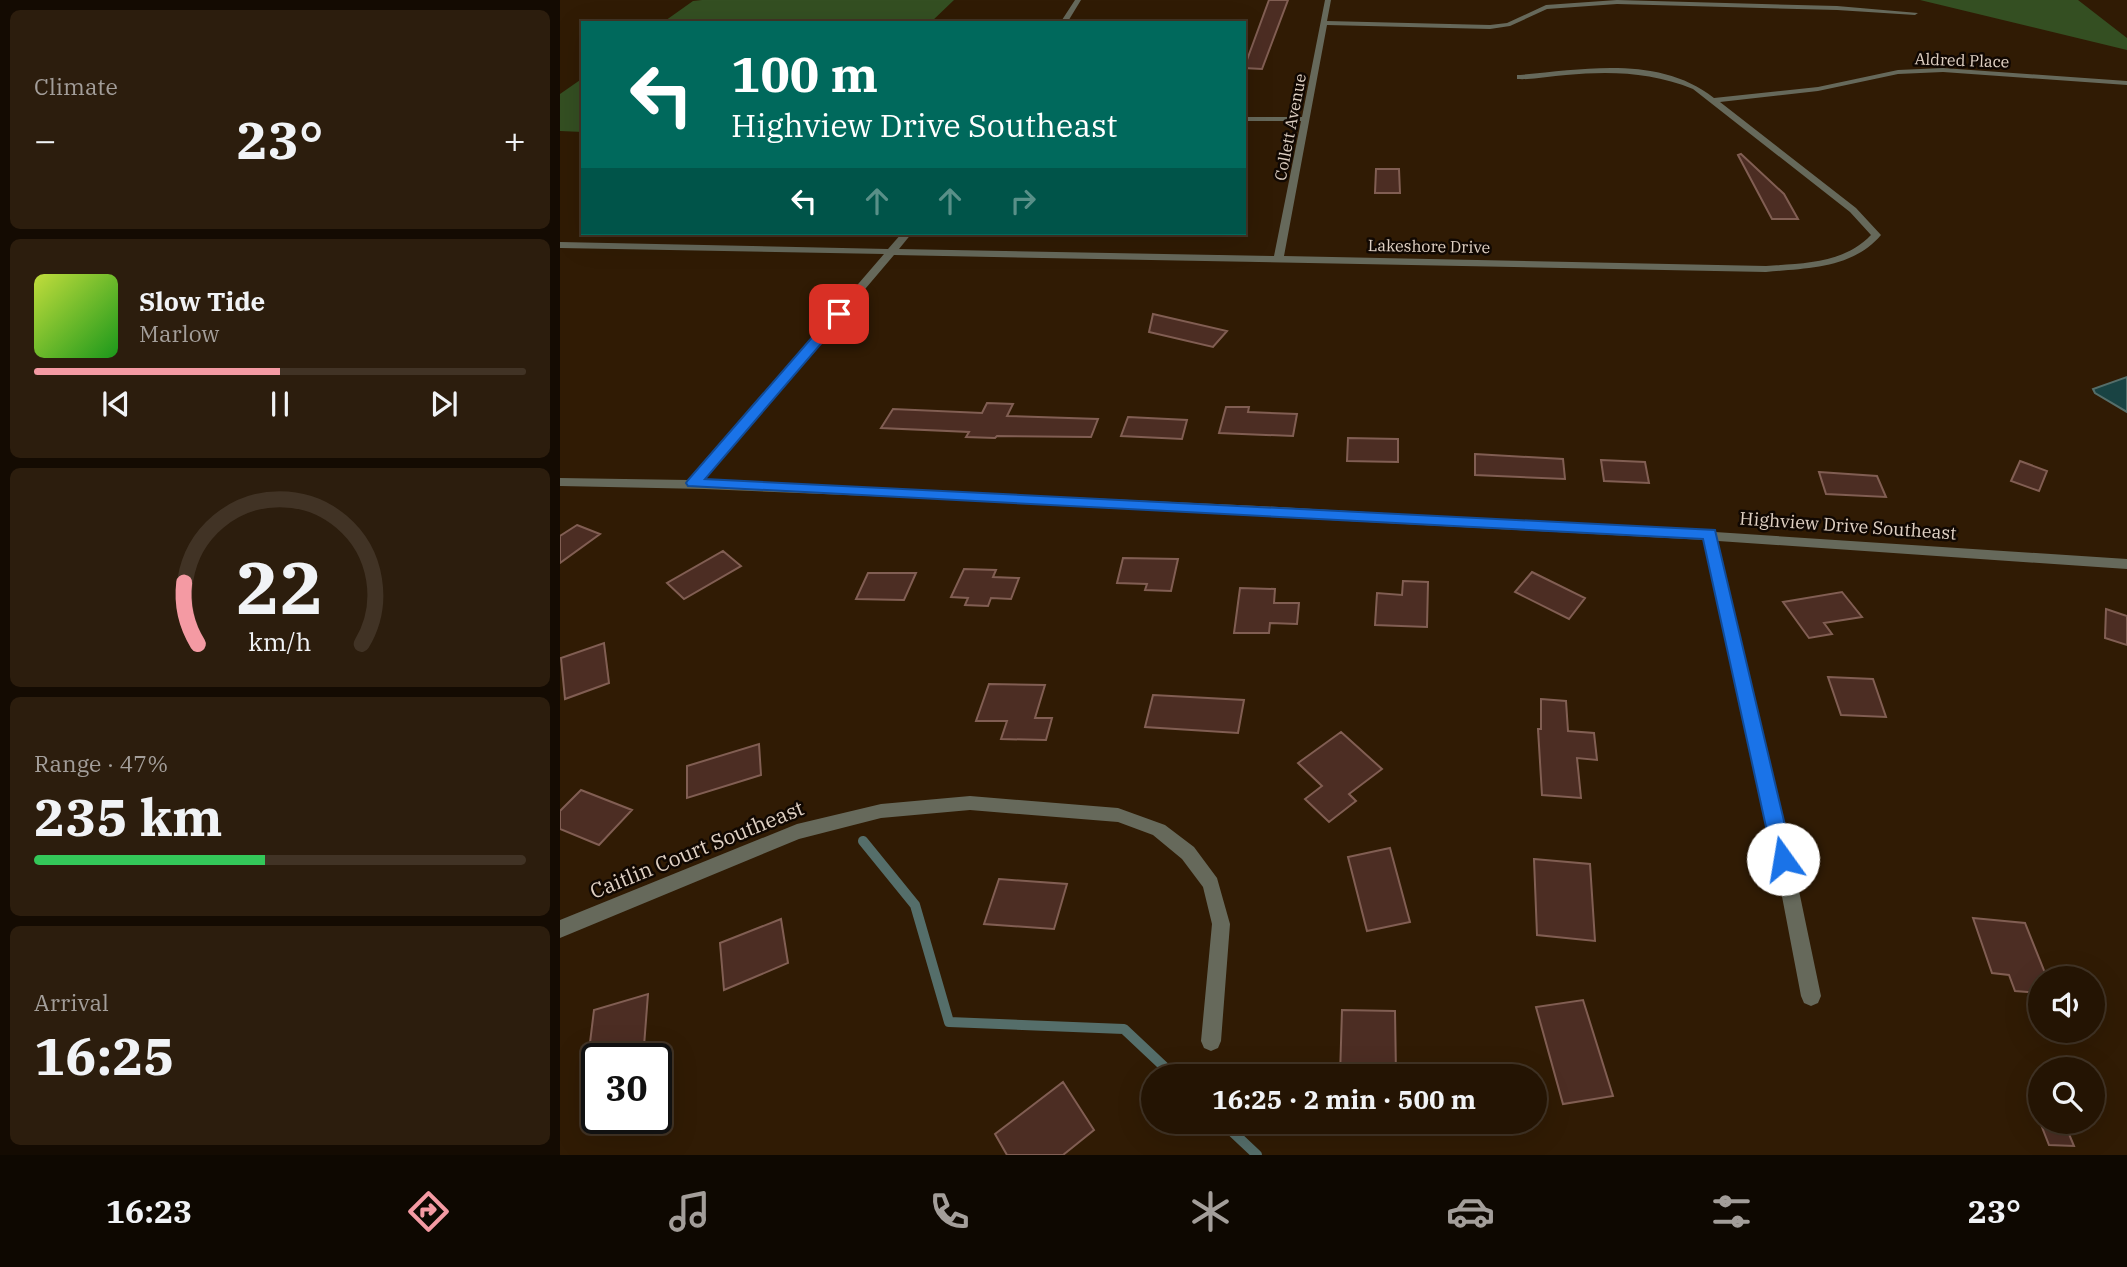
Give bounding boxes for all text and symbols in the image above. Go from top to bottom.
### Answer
text: 100 m [731,42,878,105]
street label: Aldred Place [1914,48,2010,72]
icon: left [616,49,707,140]
text: Climate [34,71,118,101]
street label: Collett Avenue [1270,72,1310,182]
text: Highview Drive Southeast [731,104,1118,146]
text: 23° [237,106,323,173]
text: − [34,115,57,164]
text: + [503,115,526,164]
icon: left [785,182,823,220]
icon: ahead [858,182,896,220]
icon: ahead [931,182,969,220]
icon: right [1004,182,1042,220]
street label: Lakeshore Drive [1368,235,1490,257]
text: Slow Tide [139,284,265,318]
pin [809,284,869,344]
icon: arrive [820,295,858,333]
text: Marlow [139,318,219,348]
icon: previous [97,385,135,423]
icon: pause [261,385,299,423]
icon: next [425,385,463,423]
street label: Highview Drive Southeast [1739,506,1957,545]
text: 22 [236,539,324,634]
text: km/h [248,624,312,657]
text: Range · 47% [34,748,168,778]
text: 235 km [34,783,223,850]
street label: Caitlin Court Southeast [586,793,808,905]
position arrow [1746,822,1820,896]
map controls [2028,966,2105,1134]
button: sound [2028,966,2105,1043]
text: Arrival [34,987,109,1017]
text: 16:25 [34,1022,175,1089]
speed limit sign: 30 [581,1043,672,1134]
button: search [2028,1057,2105,1134]
text: 16:25 · 2 min · 500 m [1212,1082,1476,1116]
icon: directions [404,1187,453,1236]
icon: music [665,1187,714,1236]
icon: phone [925,1187,974,1236]
icon: climate [1186,1187,1235,1236]
icon: car [1446,1187,1495,1236]
icon: filters [1707,1187,1756,1236]
text: 16:23 [106,1190,192,1232]
text: 23° [1968,1190,2021,1232]

